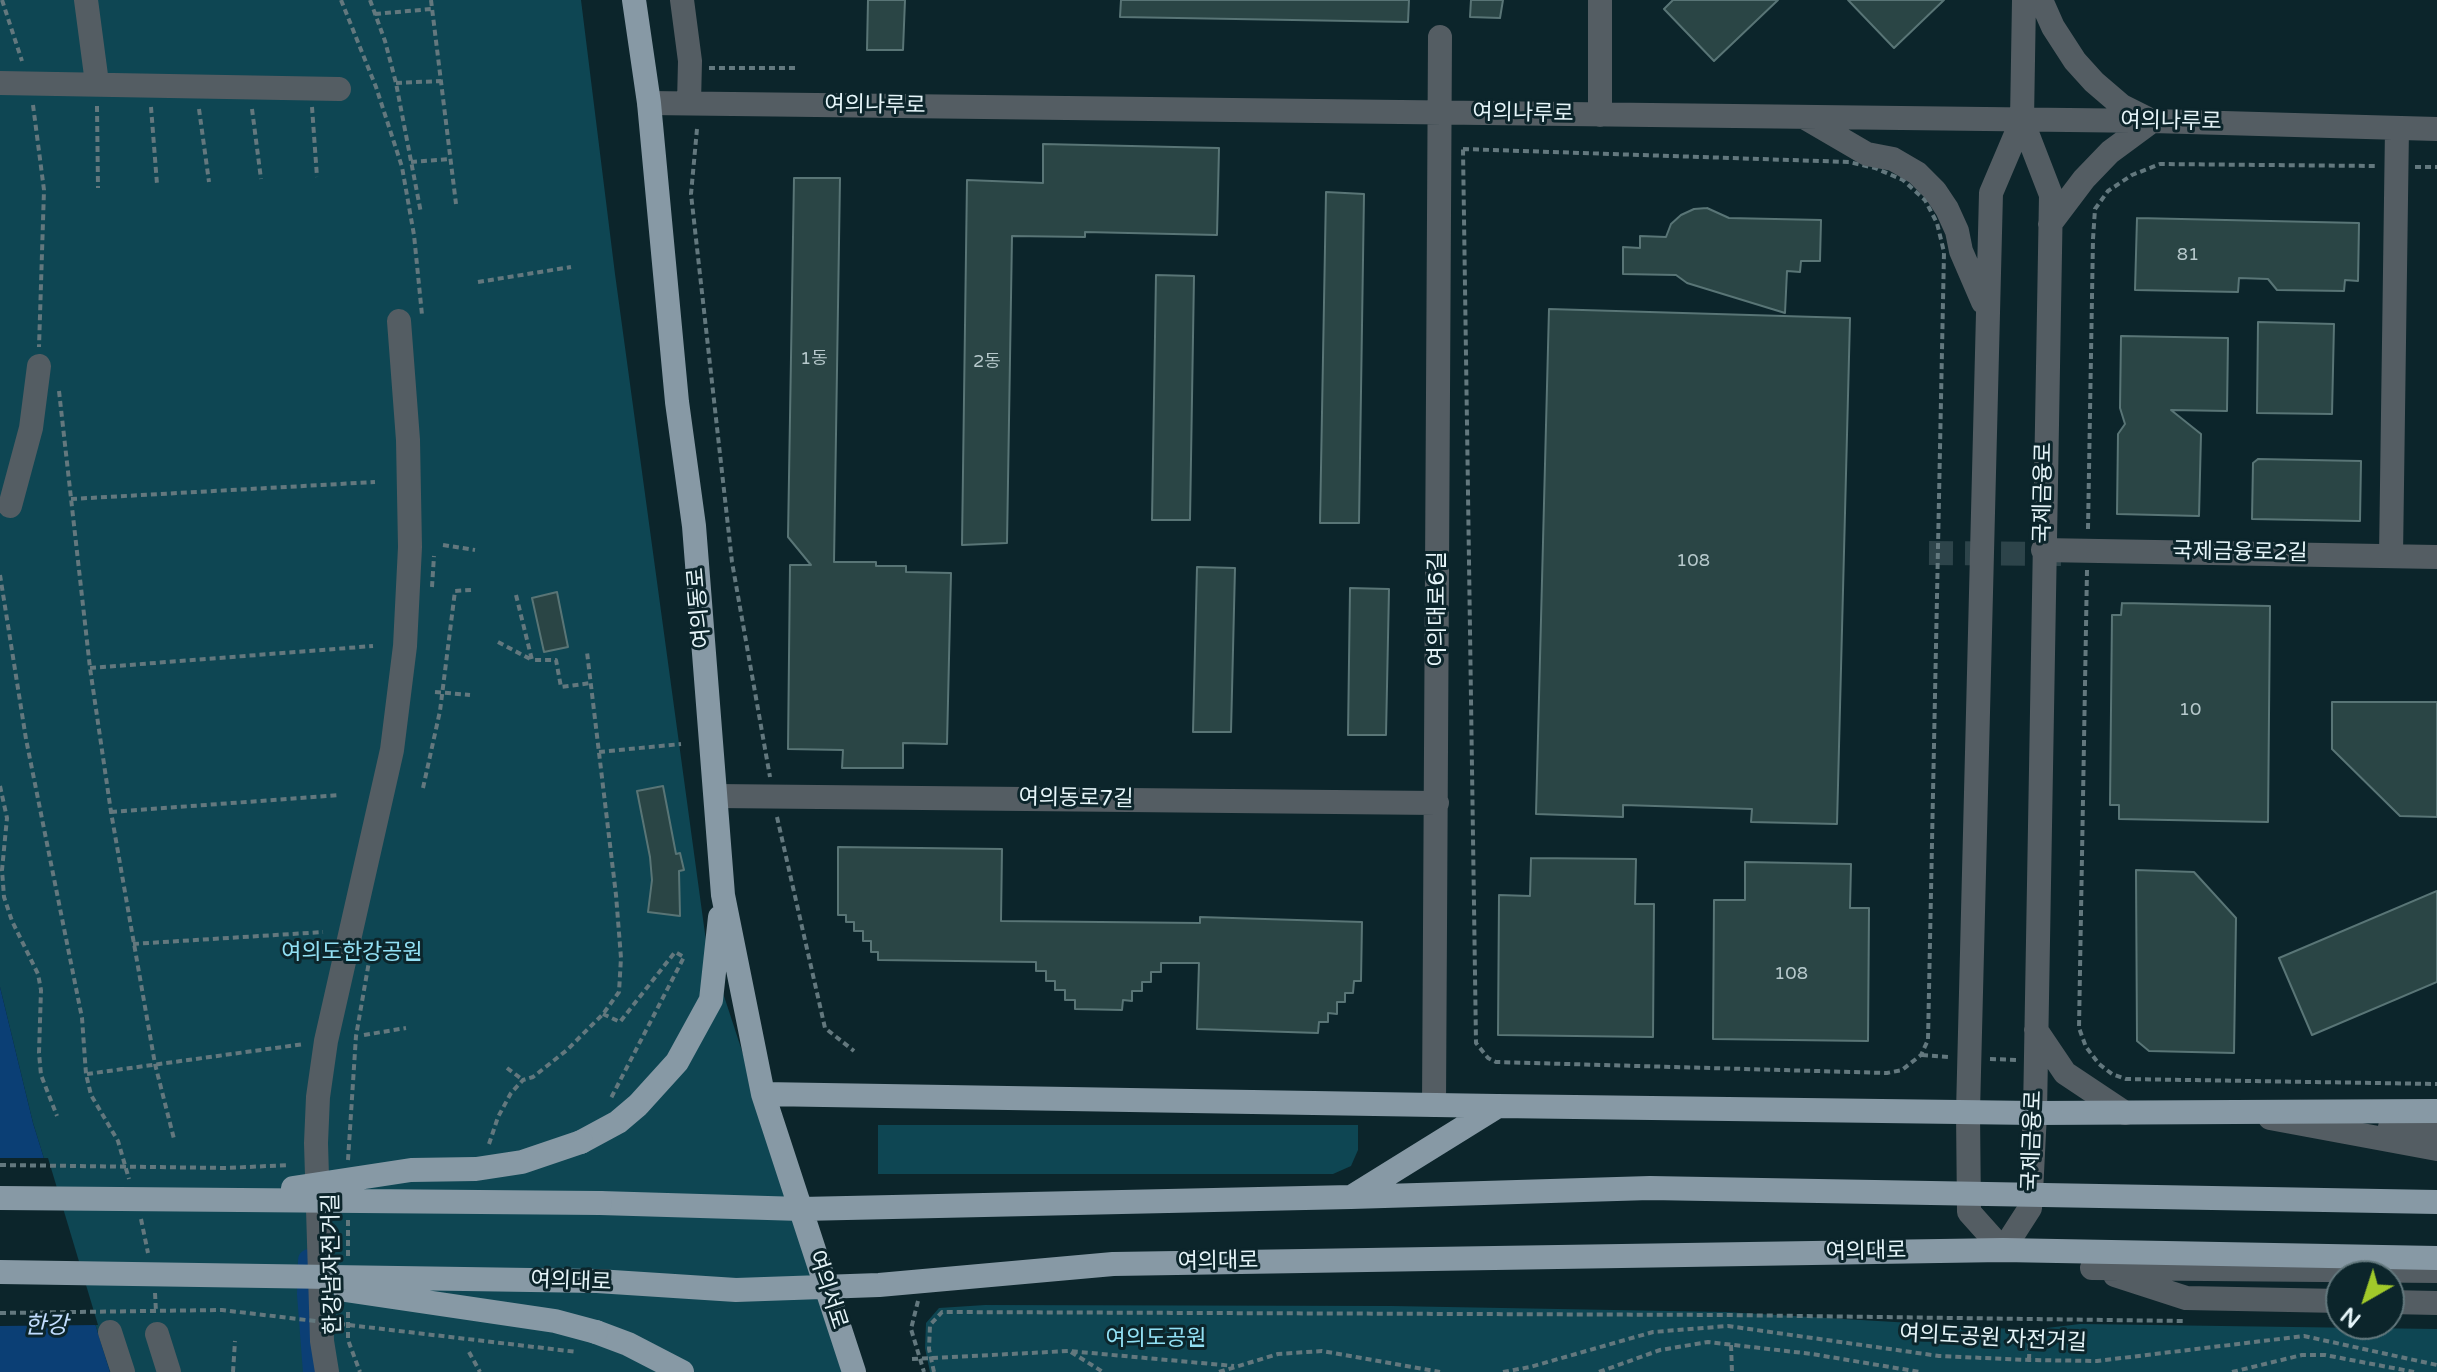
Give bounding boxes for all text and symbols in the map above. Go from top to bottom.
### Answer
street label: 여의나루로 [824,92,926,120]
street label: 여의나루로 [1472,100,1574,128]
street label: 여의나루로 [2120,108,2222,136]
house number: 81 [2177,244,2199,266]
house number: 1동 [800,348,828,370]
house number: 2동 [973,351,1001,373]
street label: 국제금융로 [2030,442,2058,544]
street label: 국제금융로2길 [2172,539,2308,567]
house number: 108 [1676,550,1710,572]
street label: 여의대로6길 [1425,551,1451,667]
street label: 여의동로 [683,567,717,649]
house number: 10 [2179,699,2201,721]
street label: 여의동로7길 [1018,785,1134,813]
park label: 여의도한강공원 [281,940,423,966]
house number: 108 [1774,963,1808,985]
street label: 국제금융로 [2018,1090,2048,1192]
street label: 한강남자전거길 [319,1193,347,1335]
street label: 여의대로 [1825,1238,1907,1266]
street label: 여의서로 [802,1247,852,1333]
street label: 여의대로 [1177,1248,1259,1276]
north arrow [2325,1260,2405,1340]
street label: 여의대로 [530,1267,612,1297]
text: N [2336,1301,2366,1333]
water label: 한강 [24,1313,68,1341]
street label: 여의도공원 자전거길 [1898,1321,2088,1357]
park label: 여의도공원 [1105,1326,1207,1352]

